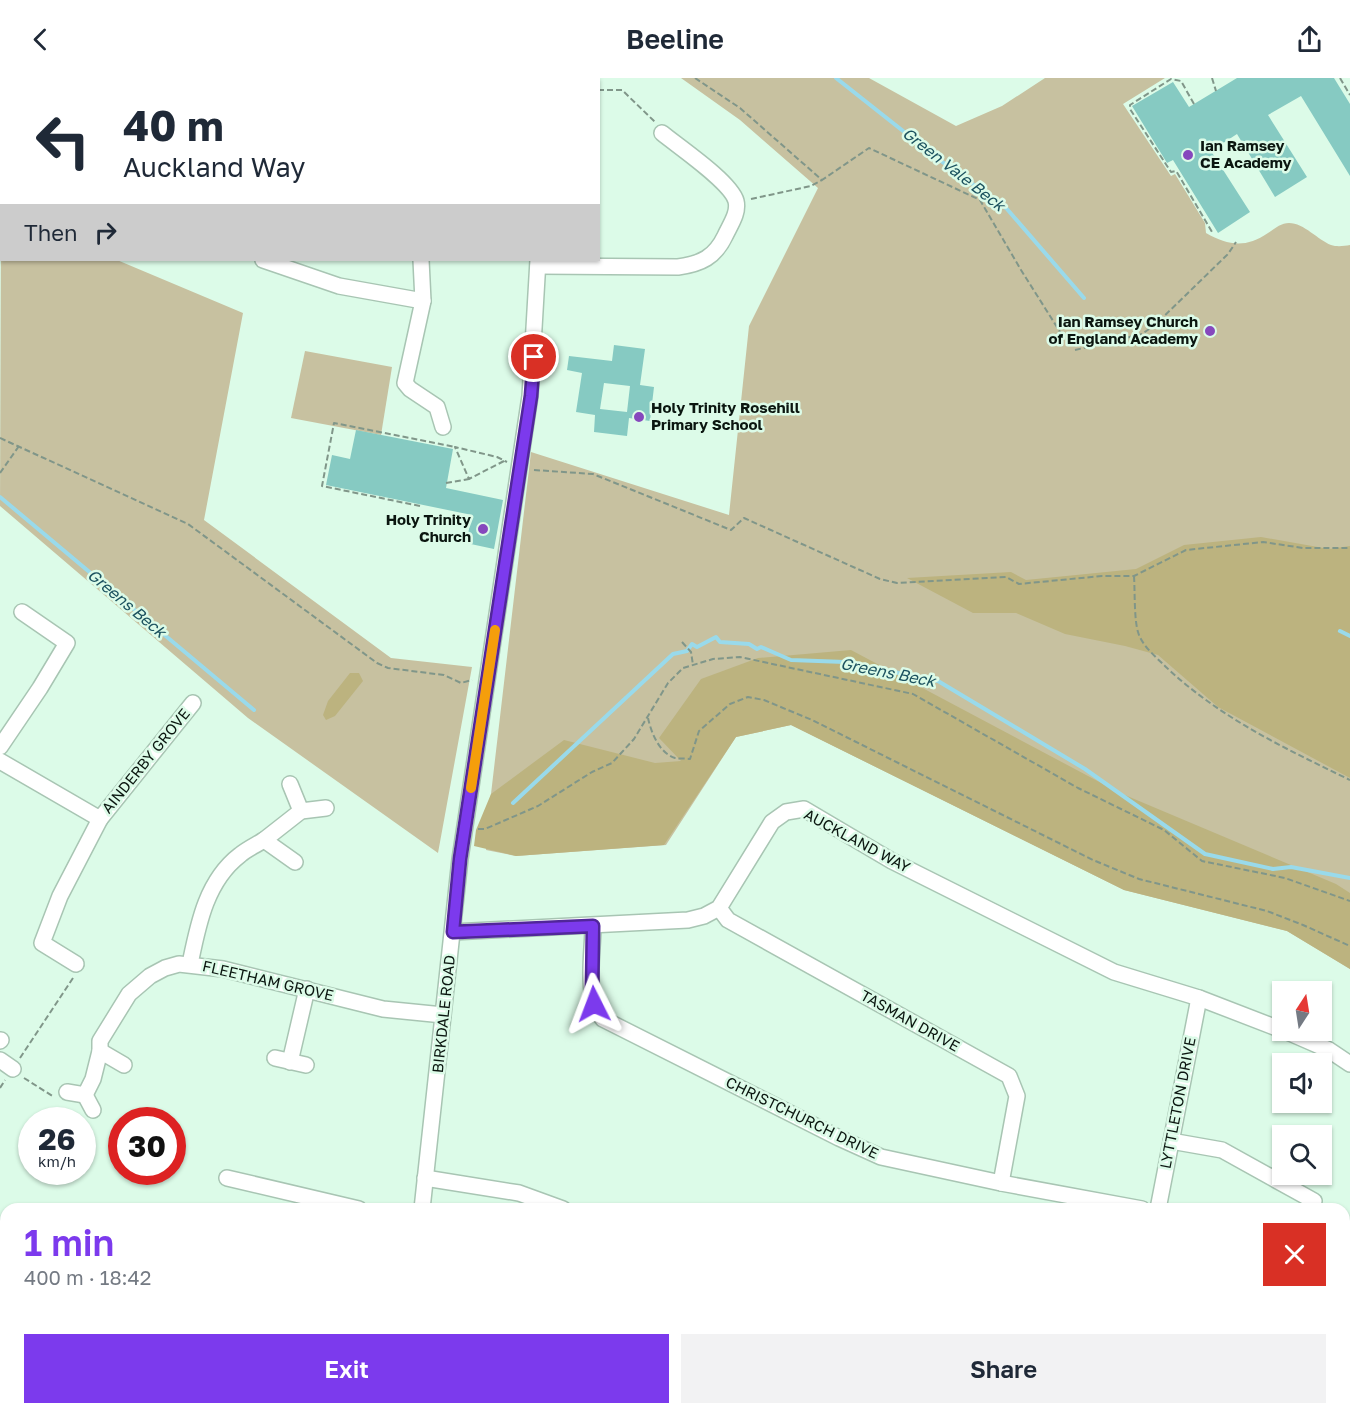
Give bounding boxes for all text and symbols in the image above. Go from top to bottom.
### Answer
icon: back [24,23,57,56]
text: Beeline [626,23,724,55]
icon: share [1293,23,1326,56]
text: 40 m [123,100,224,150]
icon: left [24,102,102,180]
water label: Green Vale Beck [899,123,1011,216]
place label: Ian Ramsey CE Academy [1200,136,1292,171]
marker: Ian Ramsey CE Academy [1181,148,1195,162]
text: Auckland Way [123,151,305,183]
icon: right [89,216,122,249]
text: Then [24,219,77,246]
place label: Ian Ramsey Church of England Academy [1049,312,1198,347]
marker: Ian Ramsey Church of England Academy [1203,324,1217,338]
pin [508,331,559,382]
icon: arrive [517,340,550,373]
place label: Holy Trinity Rosehill Primary School [651,398,800,433]
marker: Holy Trinity Rosehill Primary School [632,410,646,424]
place label: Holy Trinity Church [386,510,471,545]
marker: Holy Trinity Church [476,522,490,536]
water label: Greens Beck [84,564,172,643]
water label: Greens Beck [839,653,939,691]
street label: AINDERBY GROVE [97,704,193,816]
street label: AUCKLAND WAY [801,805,914,876]
street label: BIRKDALE ROAD [428,954,458,1074]
street label: FLEETHAM GROVE [201,956,336,1004]
position arrow [562,972,626,1036]
north arrow [1272,981,1332,1041]
map controls [1272,981,1332,1185]
street label: TASMAN DRIVE [858,986,963,1055]
street label: LYTTLETON DRIVE [1155,1035,1199,1170]
button: sound [1272,1053,1332,1113]
street label: CHRISTCHURCH DRIVE [723,1072,882,1162]
speed limit sign: 30 [108,1107,186,1185]
text: 26 [38,1121,76,1157]
button: search [1272,1125,1332,1185]
text: km/h [38,1152,76,1170]
text: 1 min [24,1221,114,1264]
button: close [1263,1223,1326,1286]
text: 400 m · 18:42 [24,1265,151,1289]
button: Exit [24,1334,669,1403]
button: Share [681,1334,1326,1403]

